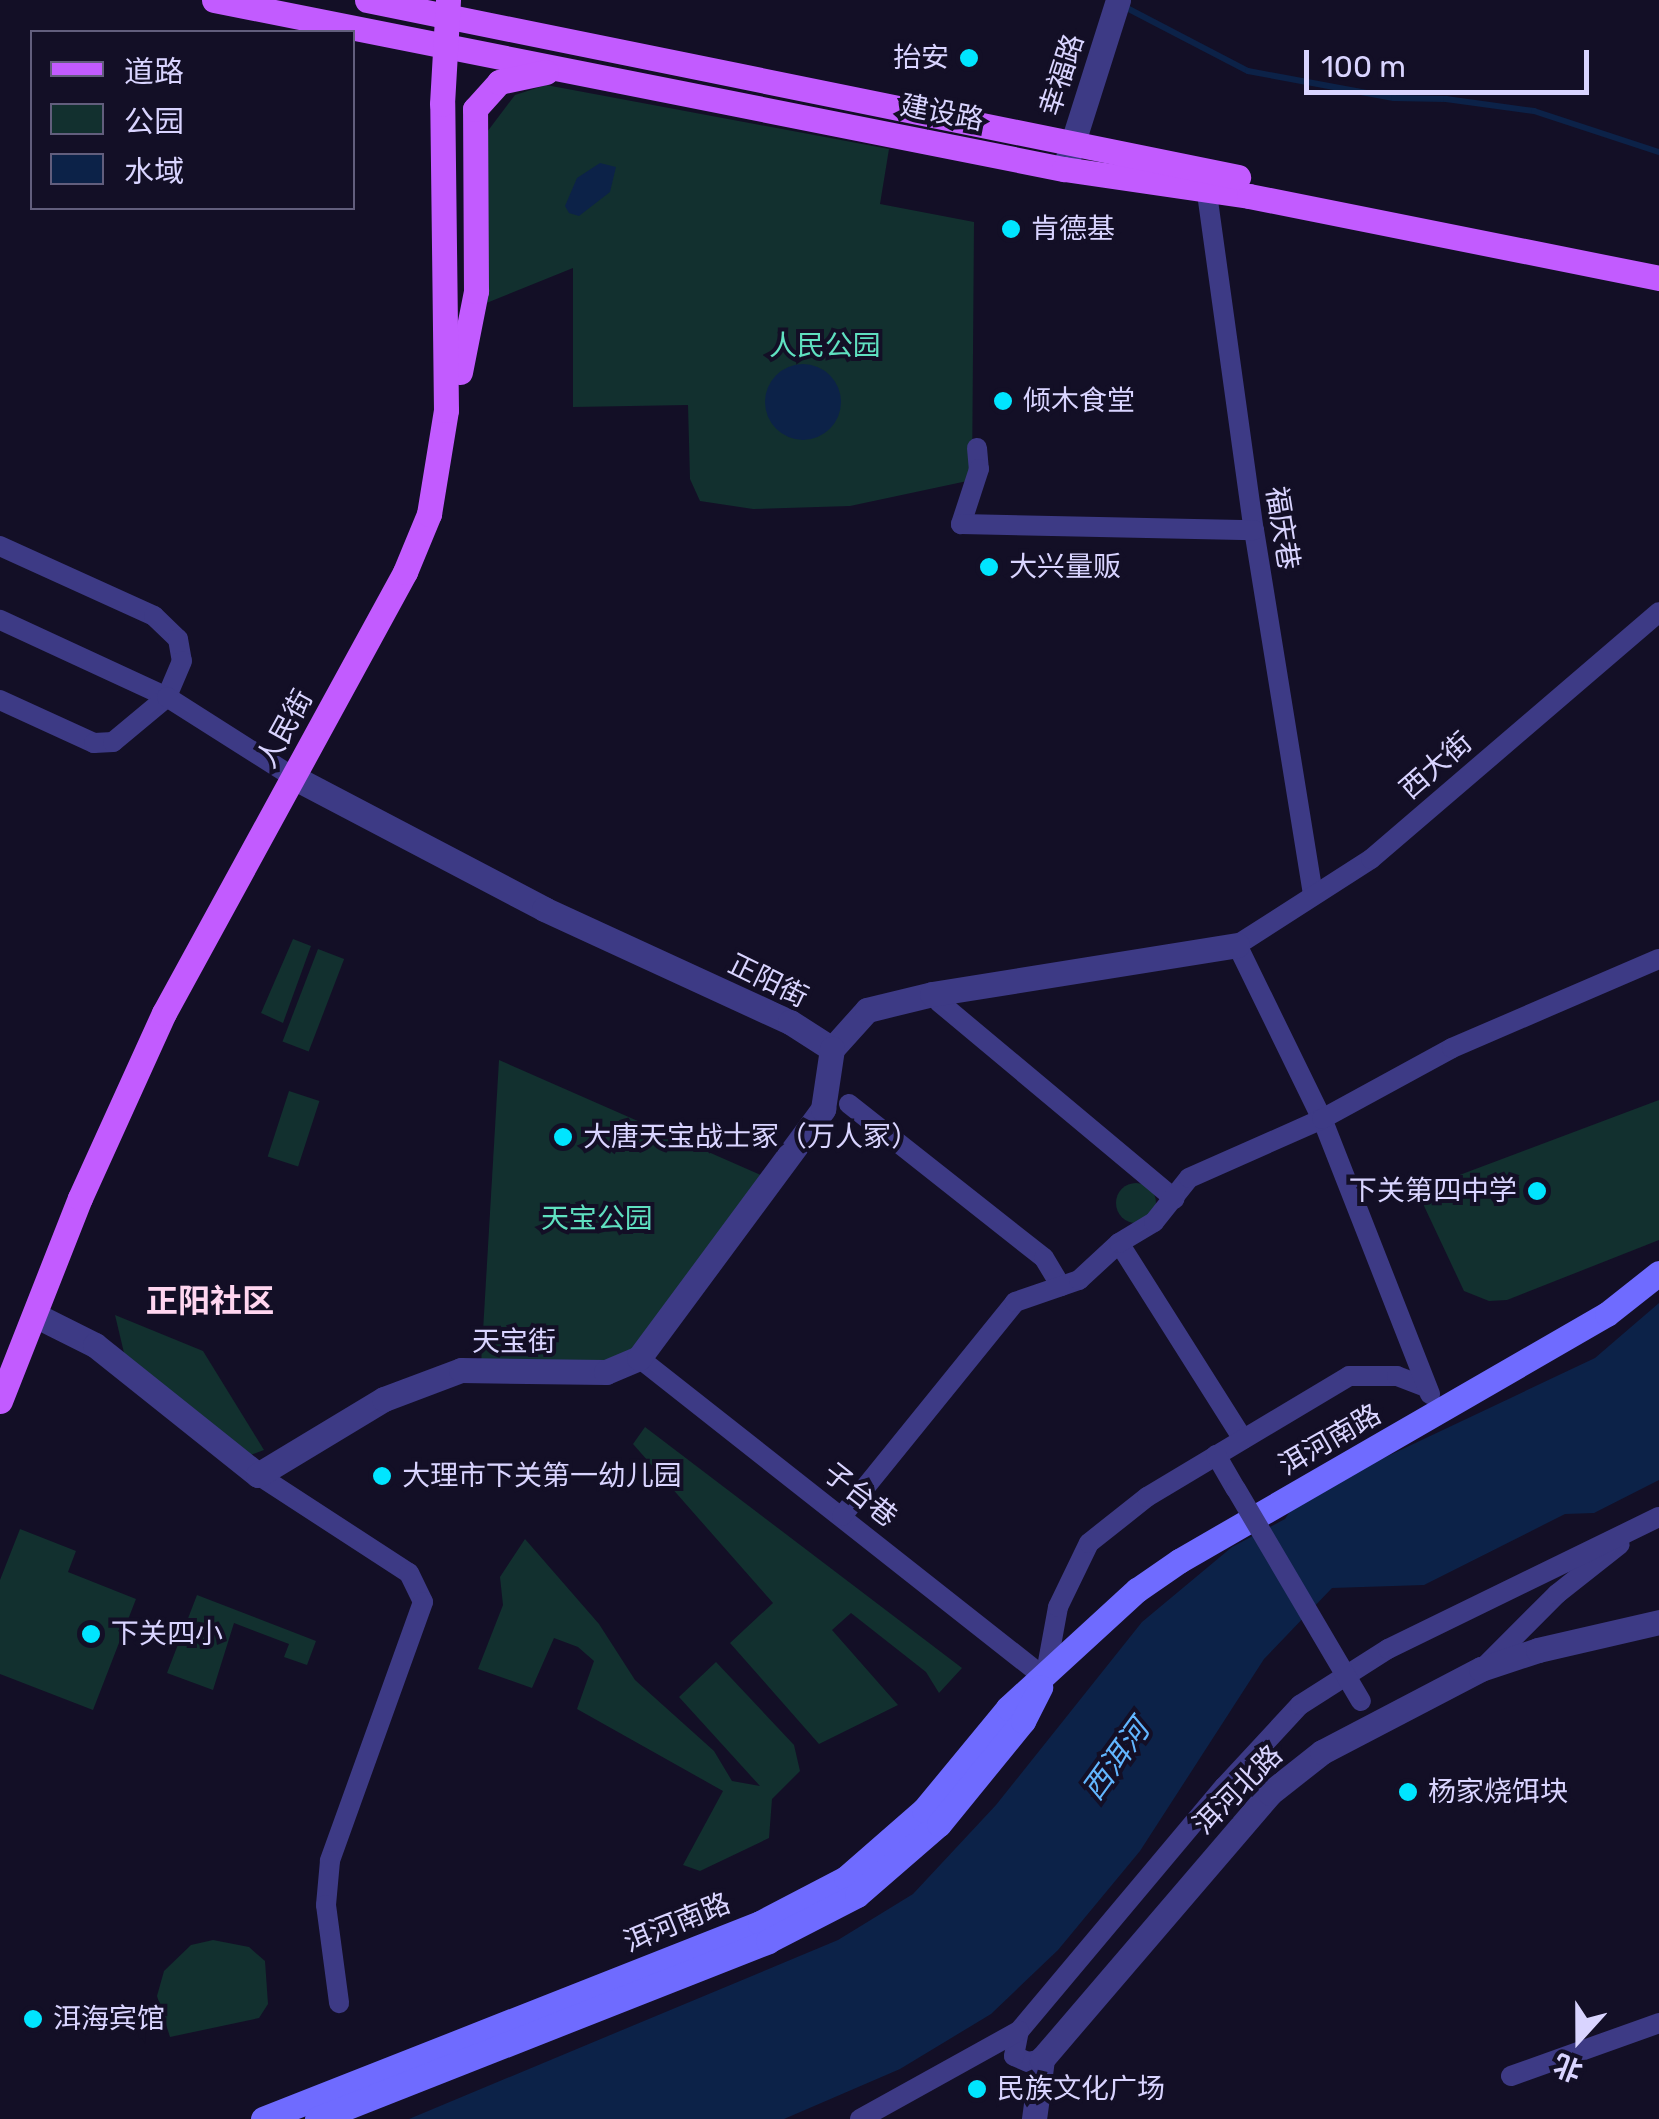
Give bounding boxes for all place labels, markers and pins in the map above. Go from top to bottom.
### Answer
place label: 抬安 [893,41,949,75]
marker: 抬安 [958,47,980,69]
place label: 肯德基 [1031,212,1115,246]
marker: 肯德基 [1000,218,1022,240]
place label: 倾木食堂 [1023,384,1135,418]
marker: 倾木食堂 [992,390,1014,412]
place label: 大兴量贩 [1009,550,1121,584]
marker: 大兴量贩 [978,556,1000,578]
place label: 大唐天宝战士冢（万人冢） [583,1120,919,1154]
marker: 大唐天宝战士冢（万人冢） [552,1126,574,1148]
place label: 下关第四中学 [1349,1174,1517,1208]
marker: 下关第四中学 [1526,1180,1548,1202]
place label: 大理市下关第一幼儿园 [402,1459,682,1493]
marker: 大理市下关第一幼儿园 [371,1465,393,1487]
place label: 下关四小 [111,1617,223,1651]
marker: 下关四小 [80,1623,102,1645]
place label: 杨家烧饵块 [1428,1775,1568,1809]
marker: 杨家烧饵块 [1397,1781,1419,1803]
place label: 洱海宾馆 [53,2002,165,2036]
marker: 洱海宾馆 [22,2008,44,2030]
place label: 民族文化广场 [997,2072,1165,2106]
marker: 民族文化广场 [966,2078,988,2100]

